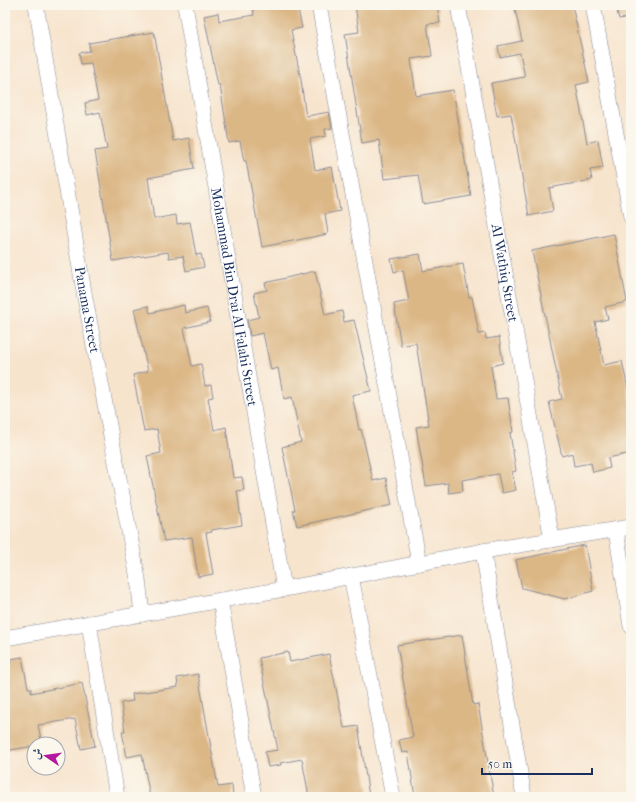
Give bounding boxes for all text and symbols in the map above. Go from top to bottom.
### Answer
street label: Mohammad Bin Drai Al Falahi Street [208,186,261,407]
street label: Al Wathiq Street [488,221,522,323]
street label: Panama Street [71,265,104,354]
north arrow [26,736,66,776]
text: ش [29,747,44,761]
scale bar [482,750,592,776]
text: 50 m [488,757,512,771]

